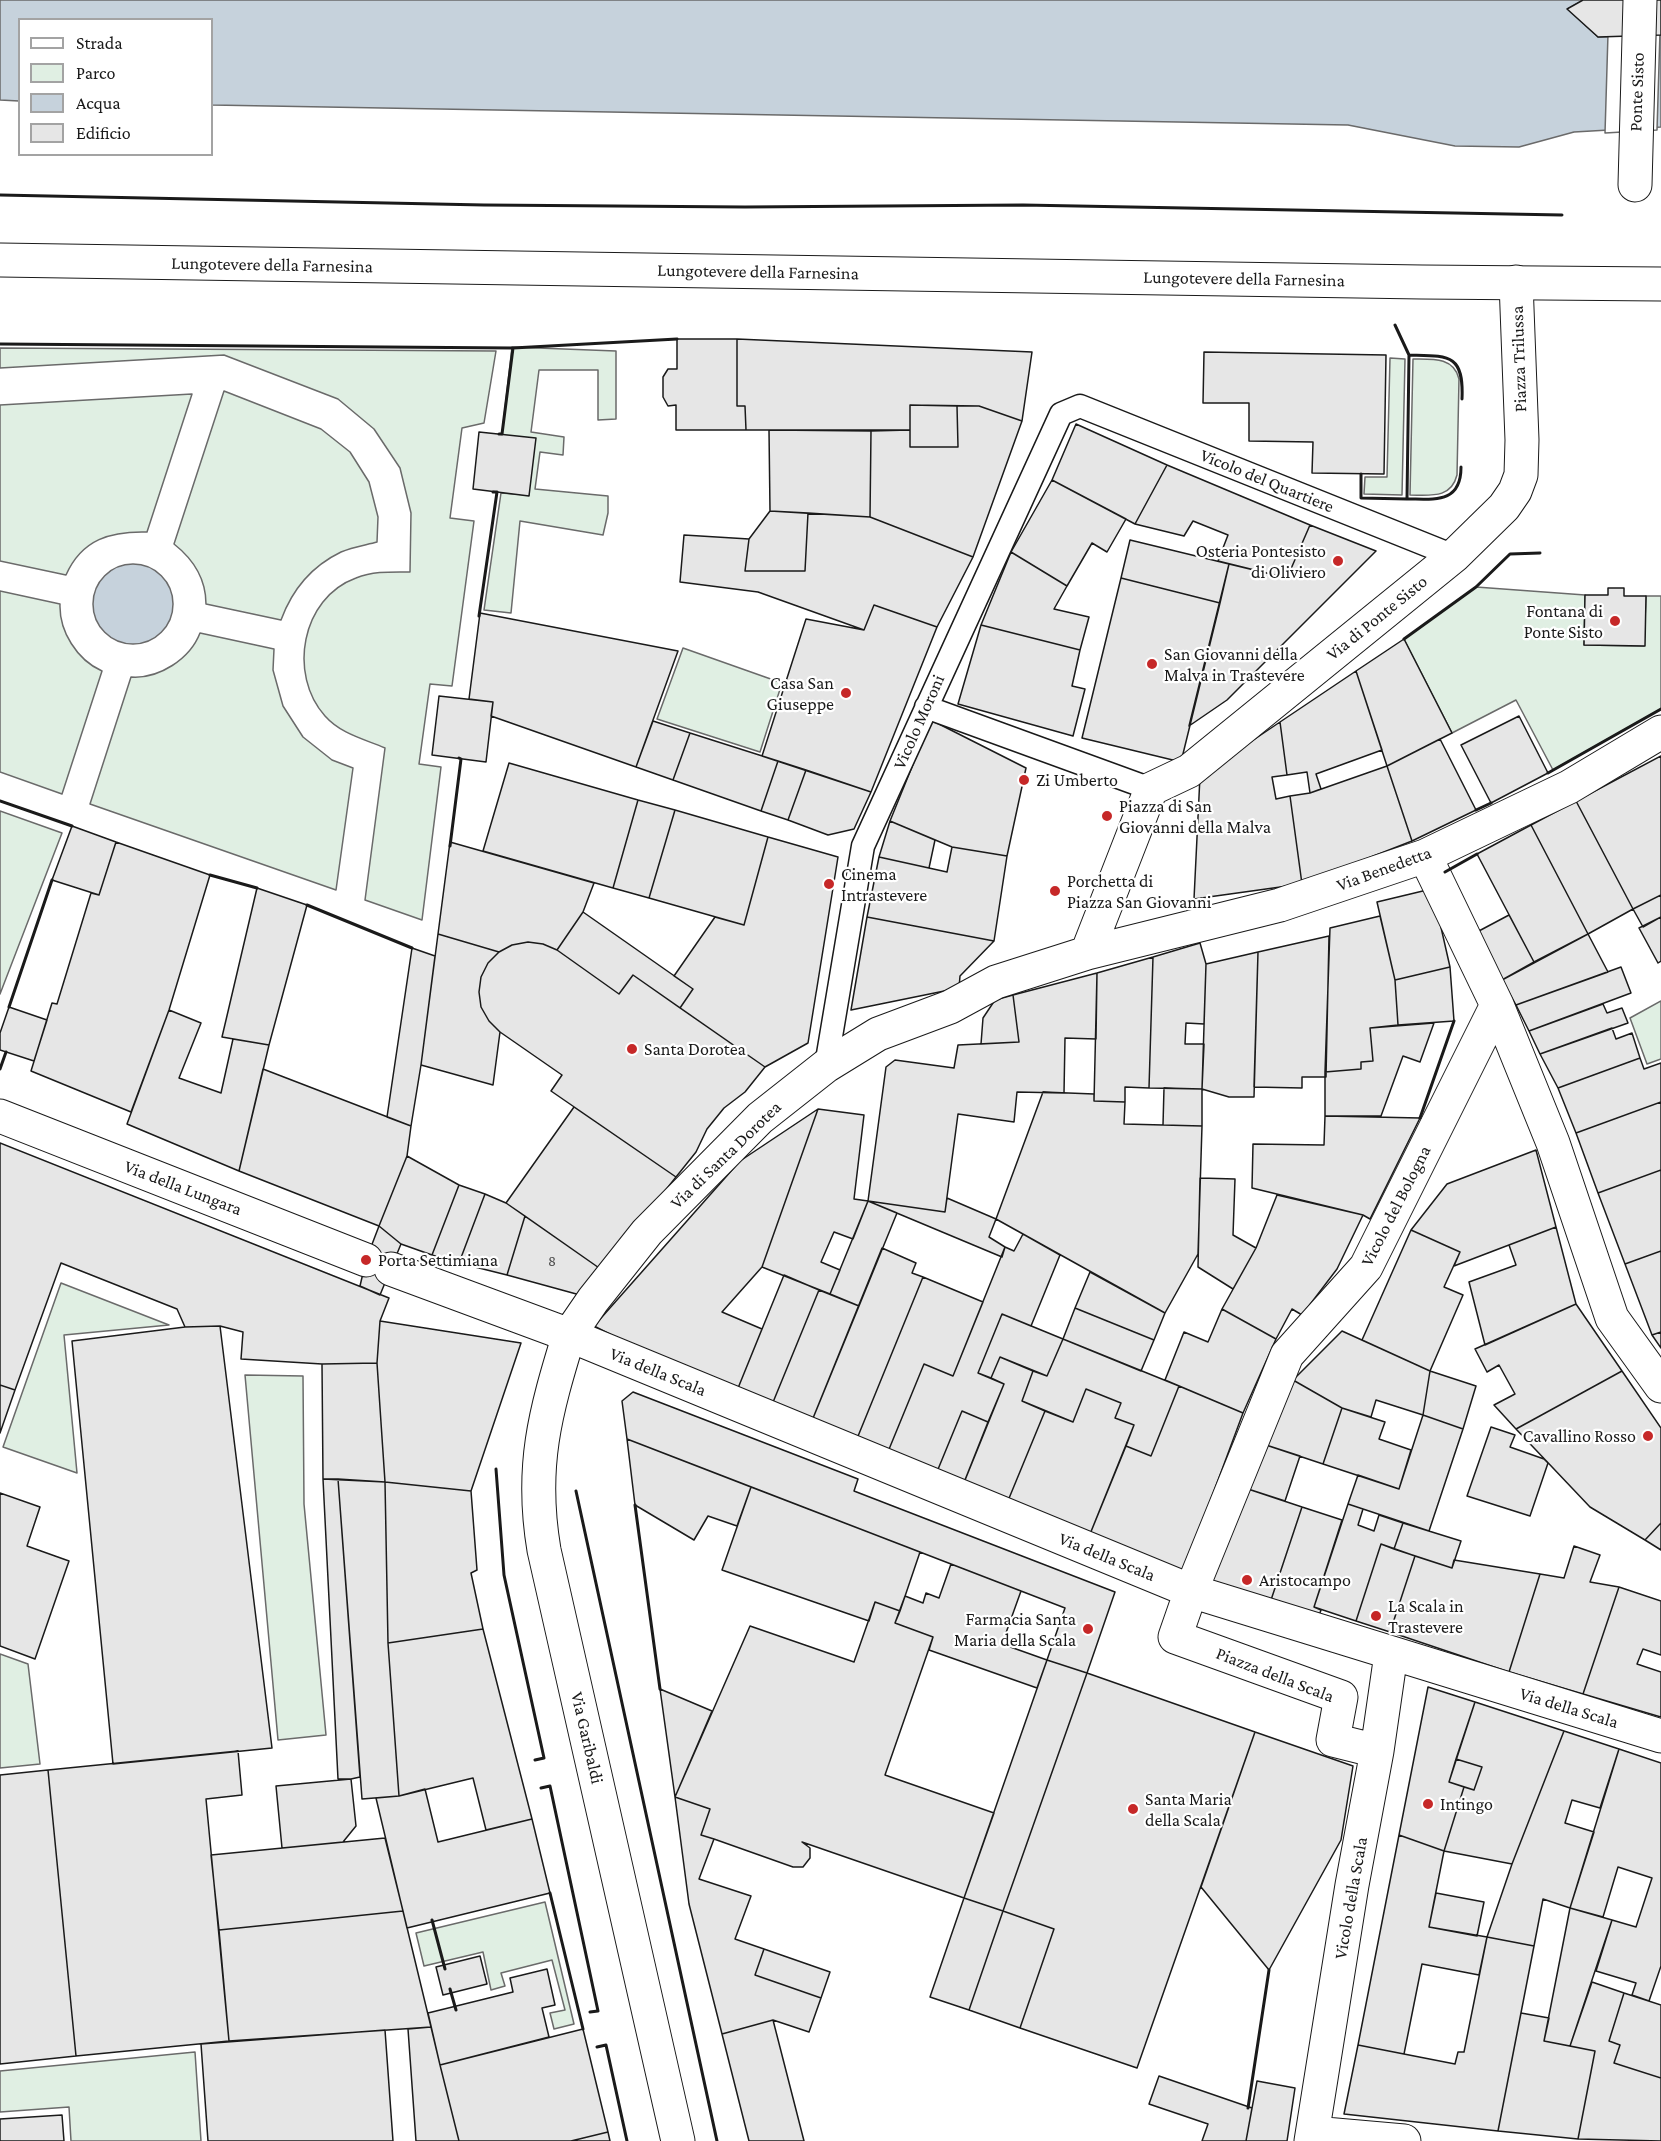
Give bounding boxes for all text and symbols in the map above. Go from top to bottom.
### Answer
legend [18,18,213,156]
text: Strada [76,33,123,53]
street label: Ponte Sisto [1625,52,1649,132]
text: Parco [76,63,115,83]
text: Acqua [76,93,121,113]
text: Edificio [76,123,131,143]
street label: Lungotevere della Farnesina [171,252,373,278]
street label: Lungotevere della Farnesina [657,259,859,285]
street label: Lungotevere della Farnesina [1143,266,1345,292]
street label: Piazza Trilussa [1506,305,1532,413]
street label: Vicolo del Quartiere [1197,444,1337,518]
place label: Osteria Pontesisto di Oliviero [1196,540,1326,582]
marker: Osteria Pontesisto di Oliviero [1331,554,1345,568]
street label: Via di Ponte Sisto [1322,571,1432,665]
place label: Fontana di Ponte Sisto [1524,600,1603,642]
marker: Fontana di Ponte Sisto [1608,614,1622,628]
place label: San Giovanni della Malva in Trastevere [1164,643,1305,686]
marker: San Giovanni della Malva in Trastevere [1145,657,1159,671]
street label: Vicolo Moroni [889,671,949,773]
place label: Casa San Giuseppe [767,672,834,714]
marker: Casa San Giuseppe [839,686,853,700]
place label: Zi Umberto [1036,769,1118,791]
marker: Zi Umberto [1017,773,1031,787]
place label: Piazza di San Giovanni della Malva [1119,795,1271,838]
marker: Piazza di San Giovanni della Malva [1100,809,1114,823]
street label: Via Benedetta [1334,842,1434,896]
place label: Cinema Intrastevere [841,863,927,906]
place label: Porchetta di Piazza San Giovanni [1067,870,1211,912]
marker: Cinema Intrastevere [822,877,836,891]
marker: Porchetta di Piazza San Giovanni [1048,884,1062,898]
place label: Santa Dorotea [644,1038,746,1060]
marker: Santa Dorotea [625,1042,639,1056]
street label: Via di Santa Dorotea [666,1097,786,1213]
street label: Vicolo del Bologna [1356,1142,1436,1270]
street label: Via della Lungara [121,1156,245,1220]
place label: Porta Settimiana [378,1249,498,1271]
house number: 8 [548,1252,556,1270]
marker: Porta Settimiana [359,1253,373,1267]
street label: Via della Scala [607,1343,709,1401]
place label: Cavallino Rosso [1523,1425,1636,1447]
marker: Cavallino Rosso [1641,1429,1655,1443]
street label: Via della Scala [1056,1528,1158,1586]
place label: Aristocampo [1259,1569,1351,1591]
marker: Aristocampo [1240,1573,1254,1587]
place label: La Scala in Trastevere [1388,1595,1464,1638]
place label: Farmacia Santa Maria della Scala [954,1608,1076,1650]
marker: La Scala in Trastevere [1369,1609,1383,1623]
marker: Farmacia Santa Maria della Scala [1081,1622,1095,1636]
street label: Piazza della Scala [1213,1643,1337,1707]
street label: Via della Scala [1517,1683,1621,1733]
street label: Via Garibaldi [566,1690,608,1786]
place label: Santa Maria della Scala [1145,1788,1232,1830]
place label: Intingo [1440,1793,1493,1815]
marker: Intingo [1421,1797,1435,1811]
marker: Santa Maria della Scala [1126,1802,1140,1816]
street label: Vicolo della Scala [1330,1835,1372,1961]

